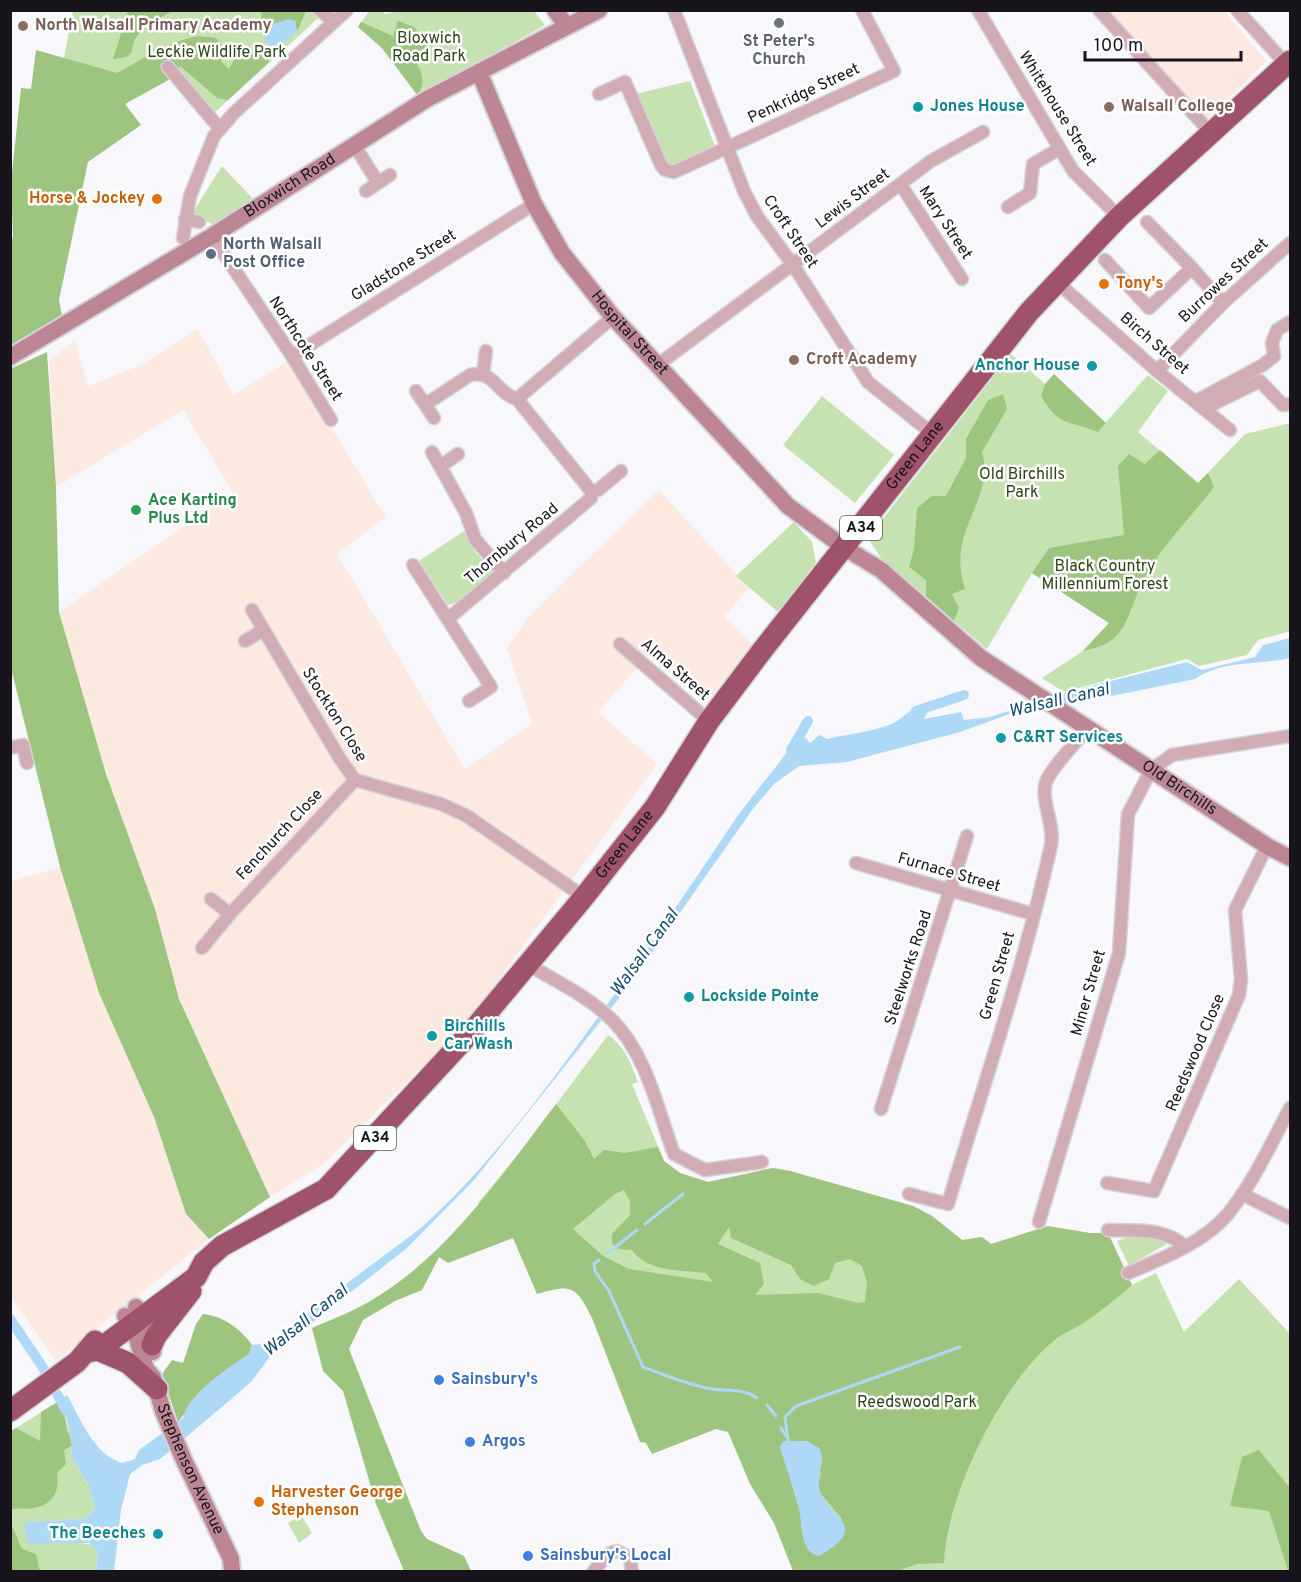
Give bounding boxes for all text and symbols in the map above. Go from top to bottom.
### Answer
place label: North Walsall Primary Academy [35,16,272,36]
marker: St Peter's Church [772,16,786,30]
marker: North Walsall Primary Academy [16,19,30,33]
scale bar [1085,24,1241,62]
park label: Bloxwich Road Park [392,29,466,67]
place label: St Peter's Church [743,32,815,70]
text: 100 m [1094,35,1143,58]
park label: Leckie Wildlife Park [147,43,287,63]
street label: Whitehouse Street [1014,48,1100,170]
street label: Penkridge Street [745,59,863,129]
place label: Jones House [930,97,1025,117]
place label: Walsall College [1121,97,1233,117]
marker: Jones House [911,100,925,114]
marker: Walsall College [1102,100,1116,114]
street label: Bloxwich Road [241,150,340,223]
street label: Lewis Street [812,164,894,234]
street label: Mary Street [914,182,976,264]
place label: Horse & Jockey [29,189,145,209]
street label: Croft Street [758,191,822,273]
marker: Horse & Jockey [150,192,164,206]
street label: Gladstone Street [348,226,460,306]
street label: Burrowes Street [1175,234,1273,328]
place label: North Walsall Post Office [223,235,322,273]
marker: North Walsall Post Office [204,247,218,261]
place label: Tony's [1116,274,1164,294]
marker: Tony's [1097,277,1111,291]
street label: Hospital Street [586,287,672,380]
street label: Northcote Street [264,293,346,405]
street label: Birch Street [1115,309,1193,379]
place label: Croft Academy [806,350,917,370]
marker: Croft Academy [787,353,801,367]
place label: Anchor House [974,356,1080,376]
marker: Anchor House [1085,359,1099,373]
street label: Green Lane [882,417,949,495]
park label: Old Birchills Park [979,465,1065,503]
place label: Ace Karting Plus Ltd [148,491,237,529]
street label: Thornbury Road [461,499,563,589]
marker: Ace Karting Plus Ltd [129,503,143,517]
road number: A34 [840,516,882,540]
park label: Black Country Millennium Forest [1041,557,1169,595]
street label: Alma Street [636,635,714,705]
street label: Stockton Close [297,664,371,766]
water label: Walsall Canal [1006,678,1113,724]
place label: C&RT Services [1013,728,1123,748]
marker: C&RT Services [994,731,1008,745]
street label: Old Birchills [1138,756,1220,820]
street label: Fenchurch Close [233,785,327,885]
street label: Green Lane [591,806,658,884]
street label: Furnace Street [895,849,1003,897]
water label: Walsall Canal [606,904,685,1001]
street label: Steelworks Road [881,908,937,1028]
street label: Green Street [976,929,1020,1023]
street label: Miner Street [1067,947,1111,1039]
place label: Lockside Pointe [701,987,819,1007]
marker: Lockside Pointe [682,990,696,1004]
street label: Reedswood Close [1162,991,1230,1115]
place label: Birchills Car Wash [444,1017,513,1055]
marker: Birchills Car Wash [425,1029,439,1043]
road number: A34 [354,1126,396,1150]
water label: Walsall Canal [259,1279,354,1362]
place label: Sainsbury's [451,1370,538,1390]
marker: Sainsbury's [432,1373,446,1387]
park label: Reedswood Park [857,1393,977,1413]
street label: Stephenson Avenue [151,1401,228,1538]
place label: Argos [482,1432,526,1452]
marker: Argos [463,1435,477,1449]
place label: Harvester George Stephenson [271,1483,403,1521]
marker: Harvester George Stephenson [252,1495,266,1509]
place label: The Beeches [50,1524,146,1544]
marker: The Beeches [151,1527,165,1541]
place label: Sainsbury's Local [540,1546,671,1566]
marker: Sainsbury's Local [521,1549,535,1563]

